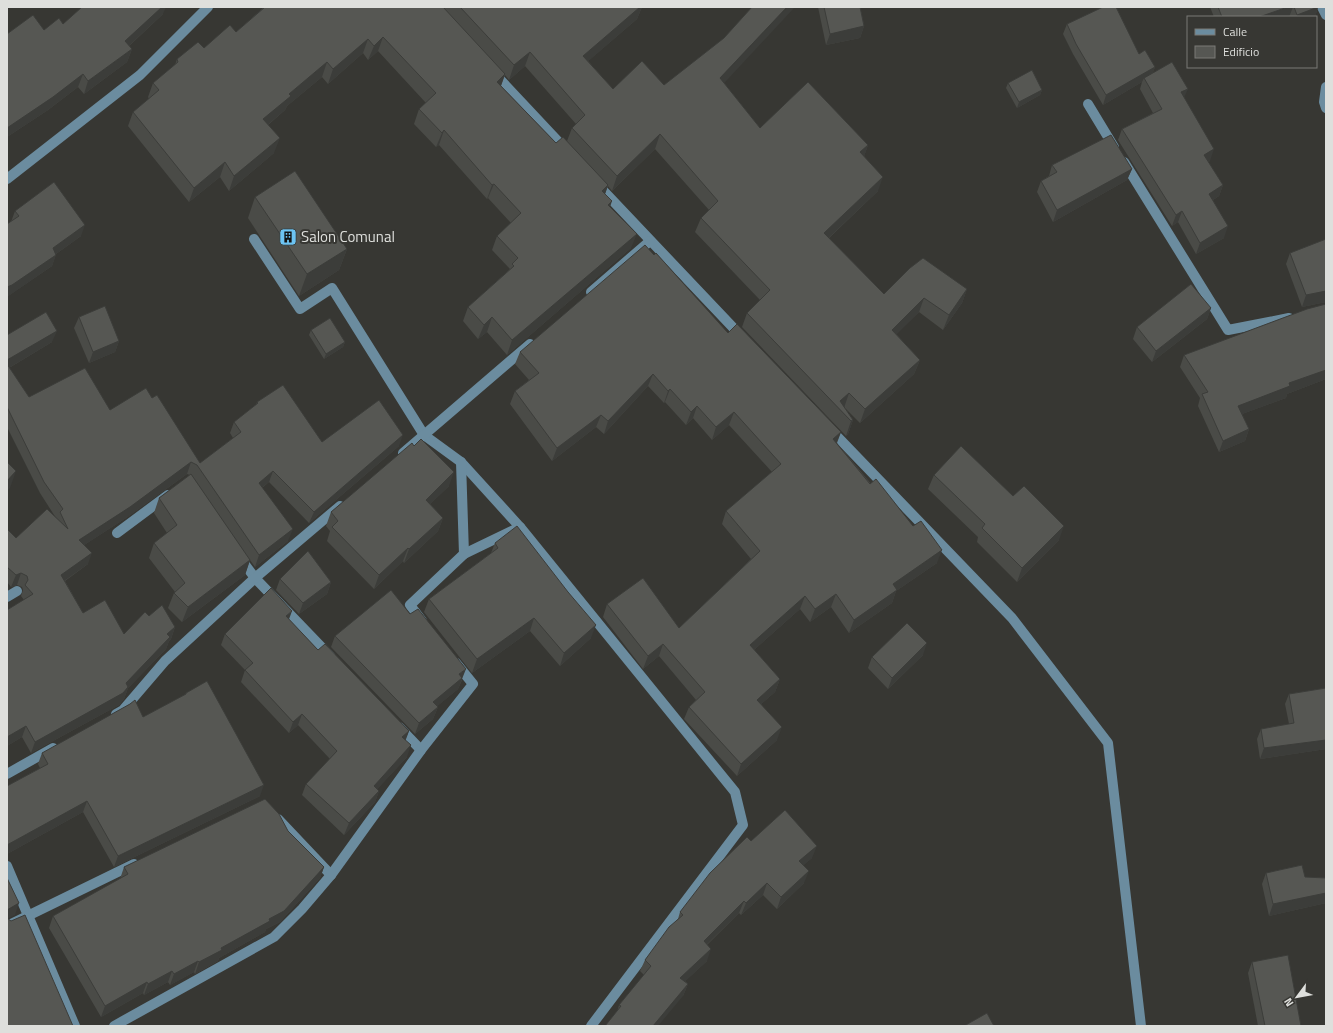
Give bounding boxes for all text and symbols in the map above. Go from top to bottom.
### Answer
legend [1187,16,1317,68]
text: Calle [1223,22,1247,41]
text: Edificio [1223,42,1259,61]
place label: Salon Comunal [301,225,395,248]
building icon: Salon Comunal [278,227,298,247]
north arrow [1277,977,1317,1017]
text: N [1280,995,1297,1010]

